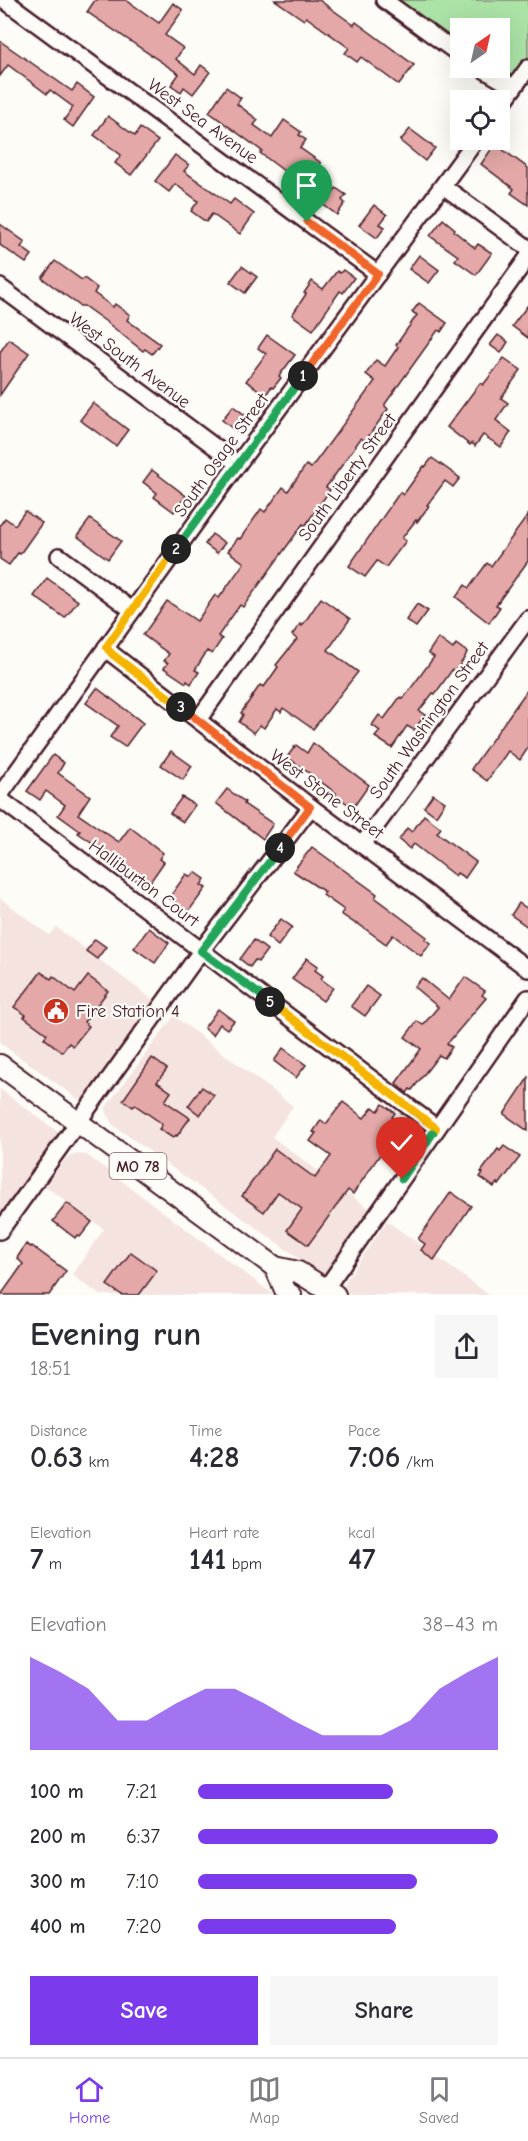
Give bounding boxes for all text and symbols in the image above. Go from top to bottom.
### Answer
north arrow [450,18,510,78]
map controls [450,18,510,150]
street label: West Sea Avenue [143,74,262,168]
button: locate [450,90,510,150]
pin [281,160,332,222]
icon: arrive [290,169,323,202]
street label: West South Avenue [65,308,194,413]
pin: 1 [288,361,318,391]
text: 1 [300,367,306,385]
street label: South Osage Street [170,389,274,521]
street label: South Liberty Street [294,409,401,545]
pin: 2 [161,534,191,564]
text: 2 [172,540,180,558]
street label: South Washington Street [365,637,494,803]
pin: 3 [166,692,196,722]
text: 3 [177,698,185,716]
street label: West Stone Street [266,745,388,844]
pin: 4 [265,833,295,863]
street label: Halliburton Court [84,835,204,932]
text: 4 [276,839,284,857]
pin: 5 [255,987,285,1017]
text: 5 [266,993,274,1011]
public building icon: Fire Station 4 [41,996,71,1026]
place label: Fire Station 4 [76,1001,180,1022]
pin [376,1117,427,1179]
icon: check [385,1126,418,1159]
road number: MO 78 [110,1153,166,1179]
text: Evening run [30,1315,201,1353]
button: share [435,1315,498,1378]
text: 18:51 [30,1357,71,1380]
text: Distance [30,1422,87,1440]
text: Time [189,1422,222,1440]
text: Pace [348,1422,380,1440]
text: 0.63 [30,1440,83,1475]
text: 4:28 [189,1440,240,1475]
text: 7:06 [348,1440,401,1475]
text: km [83,1453,109,1471]
text: /km [401,1453,434,1471]
text: Elevation [30,1524,91,1542]
text: Heart rate [189,1524,260,1542]
text: kcal [348,1524,375,1542]
text: 7 [30,1542,44,1577]
text: 141 [189,1542,226,1577]
text: 47 [348,1542,376,1577]
text: m [44,1555,62,1573]
text: bpm [226,1555,262,1573]
text: Elevation [30,1613,107,1636]
text: 38–43 m [423,1613,498,1636]
text: 100 m [30,1780,84,1803]
text: 7:21 [126,1780,157,1803]
text: 200 m [30,1825,86,1848]
text: 6:37 [126,1825,160,1848]
text: 300 m [30,1870,86,1893]
text: 7:10 [126,1870,159,1893]
text: 400 m [30,1915,85,1938]
text: 7:20 [126,1915,162,1938]
button: Save [30,1976,258,2045]
button: Share [270,1976,498,2045]
tab: Home [69,2073,110,2127]
tab: Map [248,2073,281,2127]
tab: Saved [419,2073,459,2127]

